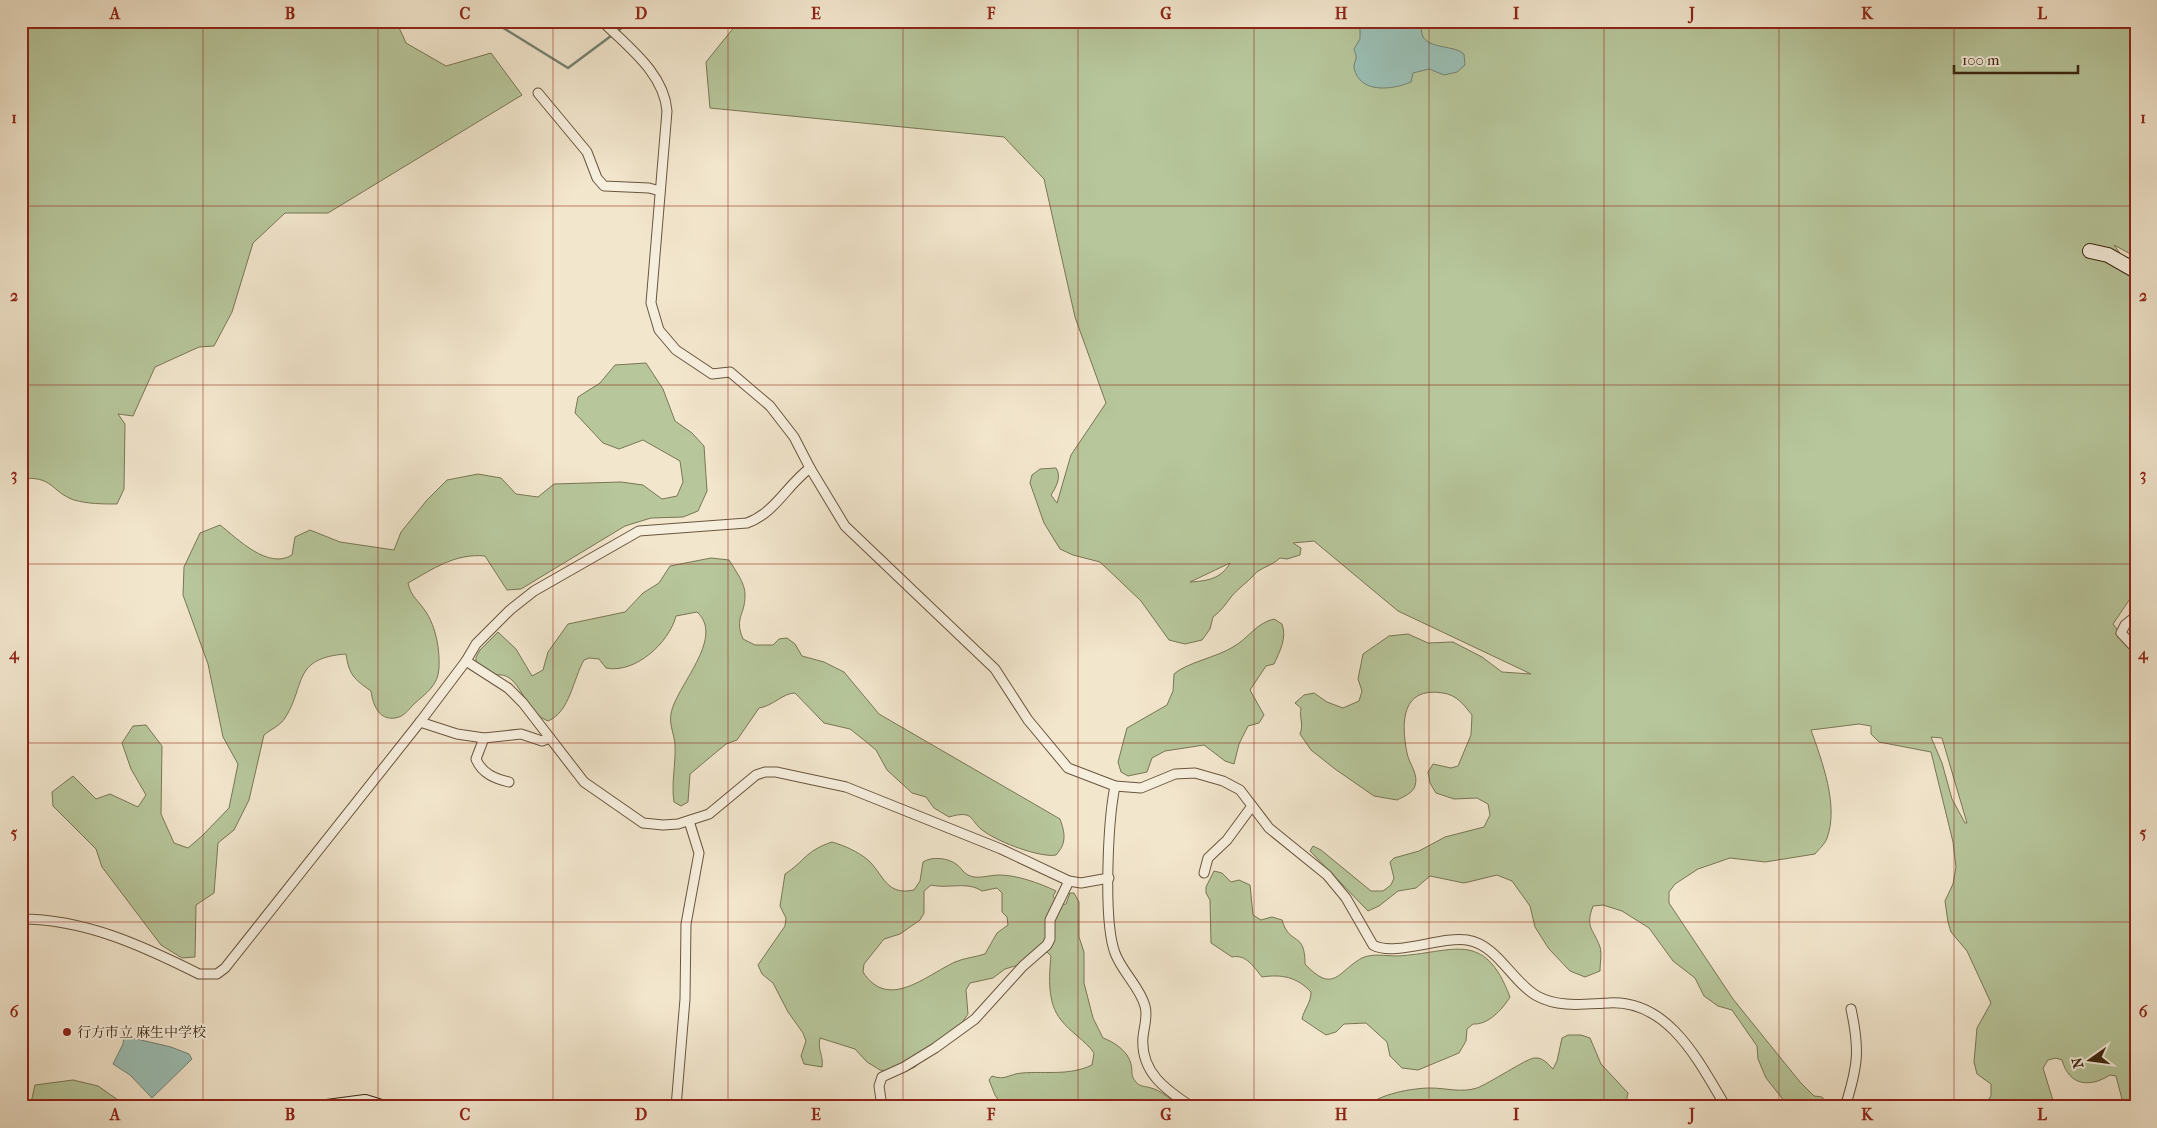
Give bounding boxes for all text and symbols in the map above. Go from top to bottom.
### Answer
text: A [109,4,121,23]
text: B [285,4,295,23]
text: C [460,4,471,23]
text: D [635,4,647,23]
text: E [811,4,821,23]
text: F [986,4,996,23]
text: G [1160,4,1172,23]
text: H [1335,4,1348,23]
text: I [1513,4,1520,23]
text: J [1687,4,1695,24]
text: K [1861,4,1874,23]
text: L [2037,4,2047,23]
scale bar [1954,42,2078,74]
text: 100 m [1962,51,2000,69]
text: 1 [11,108,17,127]
text: 1 [2140,108,2146,127]
text: 2 [10,286,18,305]
text: 2 [2139,286,2147,305]
text: 3 [11,465,17,485]
text: 3 [2140,465,2146,485]
text: 4 [8,644,20,664]
text: 4 [2137,644,2149,664]
text: 5 [11,823,18,842]
text: 5 [2140,823,2147,842]
text: 6 [10,1002,19,1021]
text: 6 [2139,1002,2148,1021]
place label: 行方市立 麻生中学校 [77,1024,206,1041]
marker: 行方市立 麻生中学校 [61,1026,73,1038]
north arrow [2064,1036,2114,1086]
text: N [2068,1055,2087,1070]
text: A [109,1105,121,1124]
text: B [285,1105,295,1124]
text: C [460,1105,471,1124]
text: D [635,1105,647,1124]
text: E [811,1105,821,1124]
text: F [986,1105,996,1124]
text: G [1160,1105,1172,1124]
text: H [1335,1105,1348,1124]
text: I [1513,1105,1520,1124]
text: J [1687,1105,1695,1125]
text: K [1861,1105,1874,1124]
text: L [2037,1105,2047,1124]

